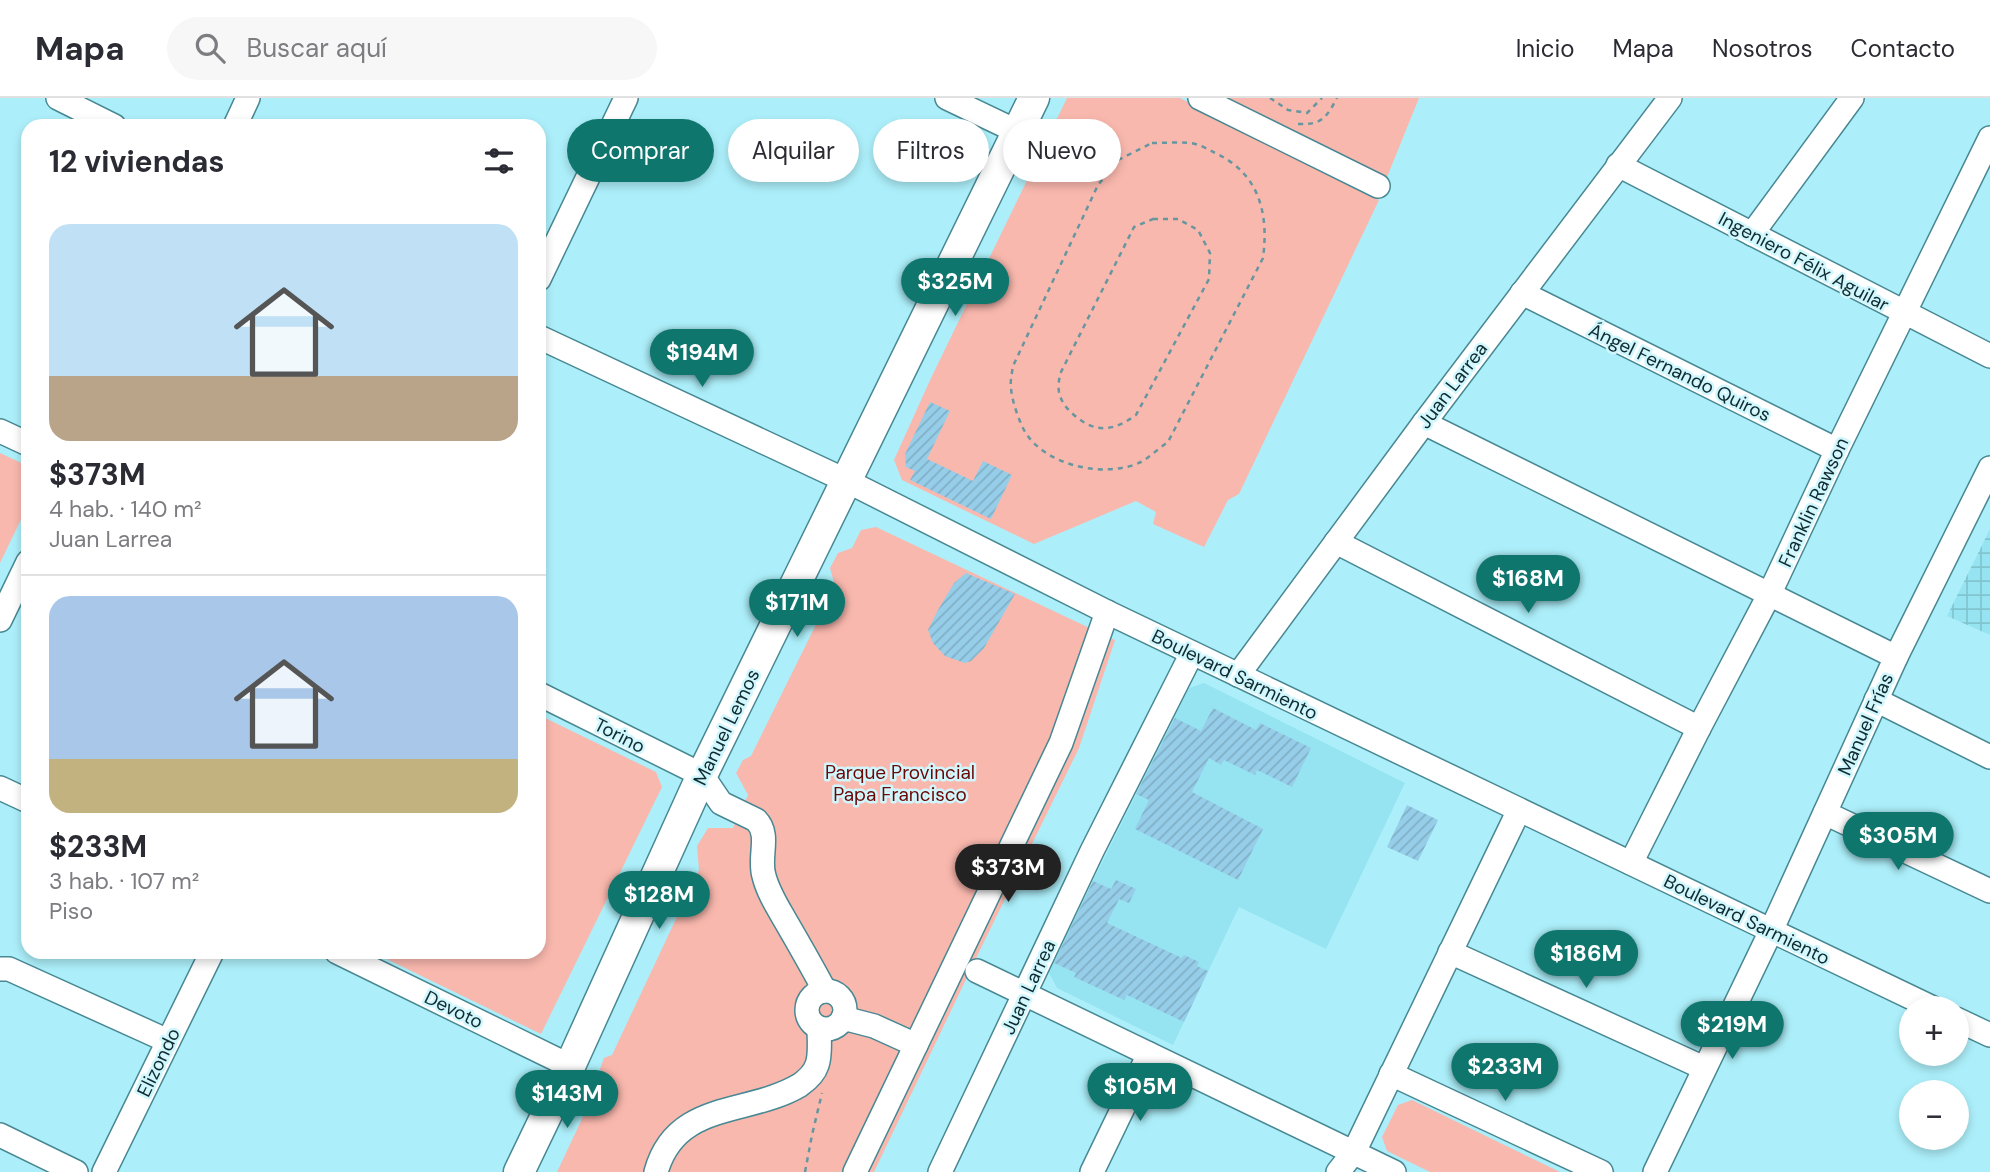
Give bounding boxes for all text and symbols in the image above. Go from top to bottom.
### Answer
search box [167,17,657,80]
text: Mapa [35,27,125,70]
icon: search [191,29,229,67]
text: Buscar aquí [247,31,387,65]
text: Inicio [1516,33,1575,64]
text: Mapa [1613,33,1674,64]
text: Nosotros [1712,33,1813,64]
text: Contacto [1851,33,1955,64]
chip: Comprar [567,119,714,182]
chip: Alquilar [728,119,859,182]
chip: Filtros [873,119,989,182]
chip: Nuevo [1003,119,1121,182]
text: 12 viviendas [49,142,224,181]
icon: filters [480,142,518,180]
street label: Ingeniero Félix Aguilar [1714,206,1893,317]
pin: $325M [906,258,1004,318]
text: $325M [917,266,993,296]
icon: home [221,269,347,395]
street label: Ángel Fernando Quiros [1585,318,1775,427]
pin: $194M [653,330,751,389]
text: $194M [666,337,738,367]
street label: Juan Larrea [1412,337,1493,434]
street label: Franklin Rawson [1773,433,1854,571]
text: $373M [49,455,145,494]
text: 4 hab. · 140 m² [49,494,202,524]
text: Juan Larrea [49,524,172,554]
pin: $168M [1479,556,1577,615]
text: $168M [1492,563,1564,593]
pin: $171M [748,580,846,639]
text: $171M [765,587,829,617]
street label: Boulevard Sarmiento [1148,623,1322,726]
icon: home [221,641,347,767]
street label: Manuel Lemos [688,665,765,789]
street label: Manuel Frías [1832,669,1899,779]
street label: Torino [590,712,649,759]
park label: Parque Provincial Papa Francisco [825,760,975,807]
pin: $305M [1849,812,1947,872]
text: $305M [1859,820,1937,850]
text: $233M [49,827,147,866]
pin: $373M [959,844,1057,904]
text: $373M [971,852,1045,882]
text: 3 hab. · 107 m² [49,866,199,896]
street label: Boulevard Sarmiento [1660,868,1834,971]
pin: $128M [610,872,708,931]
text: $128M [624,879,694,909]
text: Piso [49,896,93,926]
pin: $186M [1537,930,1635,990]
street label: Juan Larrea [996,936,1061,1039]
text: $186M [1550,938,1622,968]
street label: Devoto [420,985,487,1034]
map controls [1899,996,1969,1150]
button: + [1899,996,1969,1066]
pin: $219M [1683,1002,1781,1061]
text: $219M [1697,1009,1767,1039]
street label: Elizondo [131,1024,186,1101]
pin: $233M [1456,1044,1554,1103]
text: $233M [1467,1051,1543,1081]
pin: $105M [1091,1063,1189,1123]
pin: $143M [518,1070,616,1130]
text: $105M [1103,1071,1177,1101]
text: $143M [531,1078,603,1108]
button: − [1899,1080,1969,1150]

